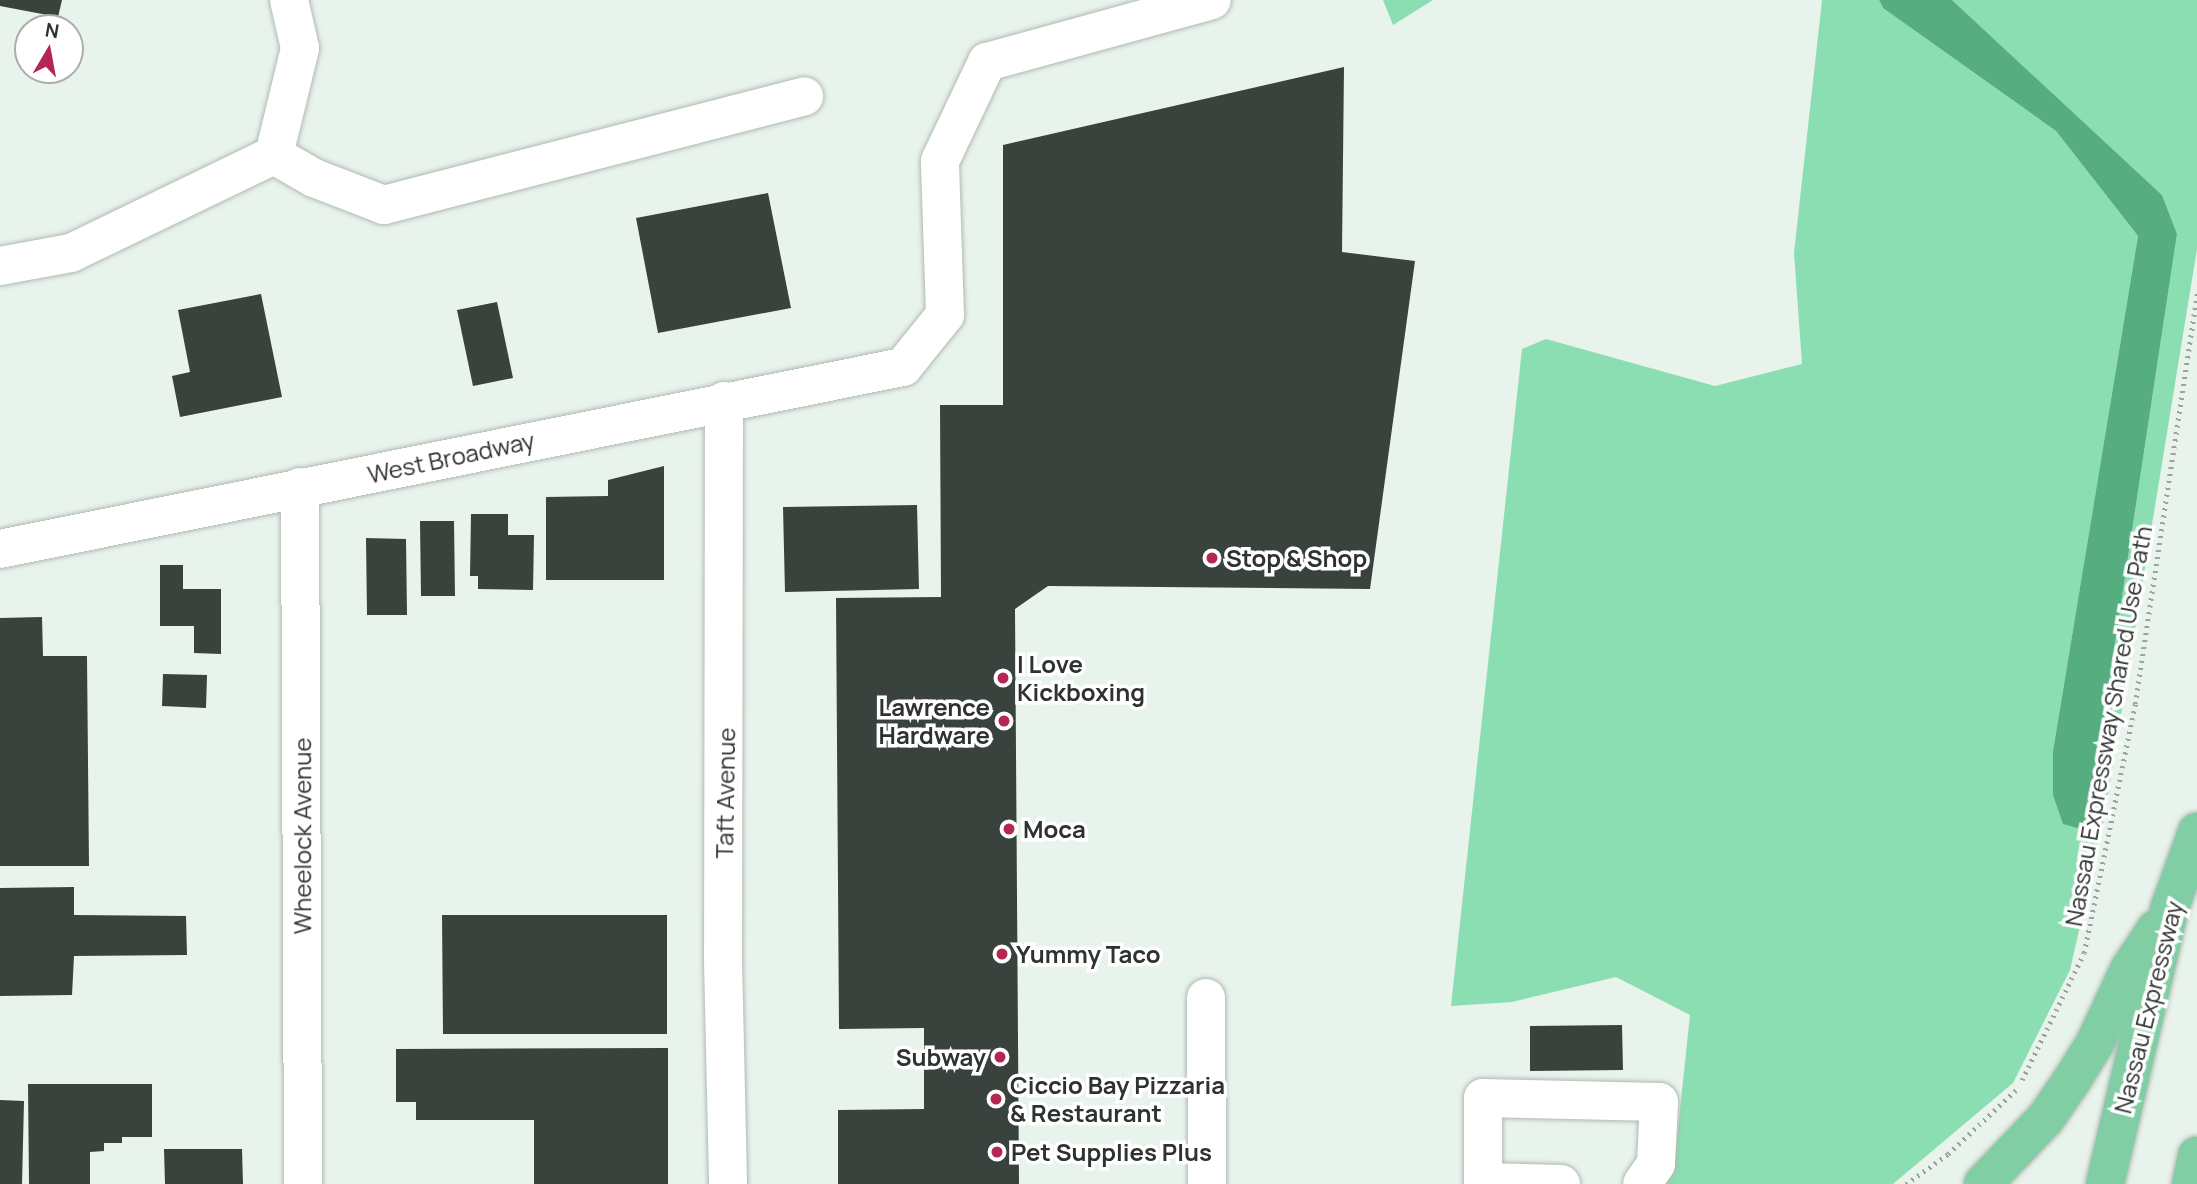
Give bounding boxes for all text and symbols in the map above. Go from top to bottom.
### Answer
north arrow [14,14,84,84]
text: N [43,16,61,44]
street label: West Broadway [365,425,537,489]
street label: Nassau Expressway Shared Use Path [2059,524,2157,928]
place label: Stop & Shop [1226,544,1367,572]
marker: Stop & Shop [1204,550,1220,566]
place label: I Love Kickboxing [1017,650,1145,706]
marker: I Love Kickboxing [995,670,1011,686]
place label: Lawrence Hardware [878,693,990,749]
marker: Lawrence Hardware [996,713,1012,729]
street label: Taft Avenue [709,727,741,859]
street label: Wheelock Avenue [288,738,316,934]
place label: Moca [1023,815,1086,843]
marker: Moca [1001,821,1017,837]
street label: Nassau Expressway [2108,898,2188,1116]
place label: Yummy Taco [1016,940,1161,968]
marker: Yummy Taco [994,946,1010,962]
place label: Subway [896,1043,986,1071]
marker: Subway [992,1049,1008,1065]
place label: Ciccio Bay Pizzaria & Restaurant [1010,1071,1225,1127]
marker: Ciccio Bay Pizzaria & Restaurant [988,1091,1004,1107]
place label: Pet Supplies Plus [1011,1138,1212,1166]
marker: Pet Supplies Plus [989,1144,1005,1160]

